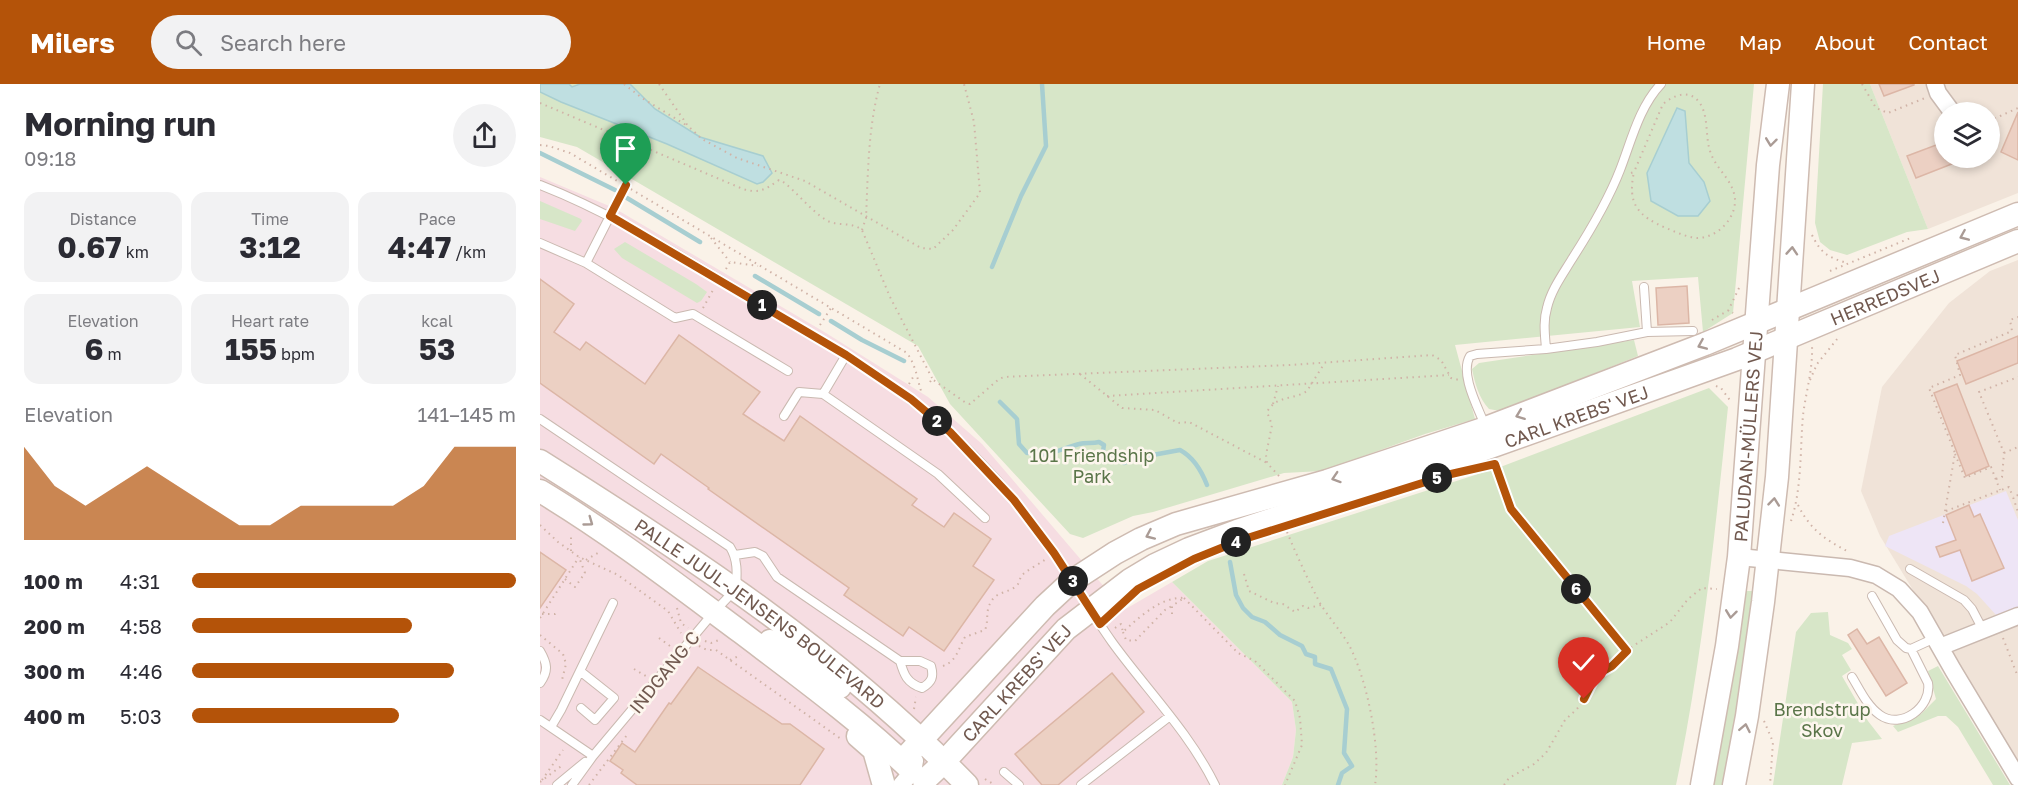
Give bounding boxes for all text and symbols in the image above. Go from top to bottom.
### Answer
search box [151,15,571,69]
text: Milers [30,26,115,59]
icon: search [172,26,205,59]
text: Search here [220,29,346,56]
text: Home [1646,29,1706,55]
text: Map [1739,29,1782,55]
text: About [1815,29,1875,55]
text: Contact [1908,29,1988,55]
map controls [1934,102,2000,168]
button: layers [1934,102,2000,168]
text: Morning run [24,104,216,143]
button: share [453,104,516,167]
pin [600,123,651,185]
icon: arrive [609,132,642,165]
one-way arrow [1765,138,1778,147]
text: 09:18 [24,146,76,170]
text: Distance [69,209,137,229]
text: Time [251,209,289,229]
text: Pace [418,209,456,229]
text: 0.67 [57,229,122,265]
text: 3:12 [239,229,301,265]
text: 4:47 [388,229,451,265]
one-way arrow [1959,229,1970,241]
text: km [122,242,149,262]
text: /km [451,242,486,262]
one-way arrow [1785,247,1798,256]
street label: HERREDSVEJ [1827,264,1943,330]
pin: 1 [747,290,777,320]
text: 1 [758,295,766,315]
text: Elevation [67,311,139,331]
text: Heart rate [231,311,309,331]
text: kcal [421,311,453,331]
street label: PALUDAN-MÜLLERS VEJ [1729,330,1767,543]
text: 6 [84,331,103,367]
text: 155 [225,331,277,367]
text: 53 [419,331,455,367]
one-way arrow [1698,338,1709,350]
text: m [103,344,122,364]
text: bpm [277,344,315,364]
street label: CARL KREBS' VEJ [1501,380,1652,452]
text: Elevation [24,402,113,426]
text: 141–145 m [418,402,516,426]
pin: 2 [922,406,952,436]
one-way arrow [1516,408,1526,421]
text: 2 [932,411,942,431]
park label: 101 Friendship Park [1030,444,1154,487]
pin: 5 [1422,463,1452,493]
text: 5 [1432,468,1442,488]
one-way arrow [1331,471,1342,484]
one-way arrow [1767,497,1780,506]
street label: PALLE JUUL-JENSENS BOULEVARD [631,514,890,713]
one-way arrow [583,515,594,526]
pin: 4 [1221,527,1251,557]
one-way arrow [1145,528,1156,540]
text: 4 [1231,532,1241,552]
pin: 3 [1058,566,1088,596]
text: 100 m [24,569,83,593]
text: 4:31 [120,569,160,593]
text: 3 [1068,571,1078,591]
pin: 6 [1561,574,1591,604]
text: 6 [1571,579,1581,599]
one-way arrow [1725,610,1738,619]
text: 200 m [24,614,85,638]
text: 4:58 [120,614,162,638]
street label: CARL KREBS' VEJ [957,620,1076,746]
street label: INDGANG C [624,626,704,718]
pin [1558,637,1609,699]
icon: check [1567,646,1600,679]
text: 300 m [24,659,85,683]
text: 4:46 [120,659,163,683]
park label: Brendstrup Skov [1773,698,1871,741]
text: 400 m [24,704,85,728]
text: 5:03 [120,704,162,728]
one-way arrow [1738,723,1751,733]

